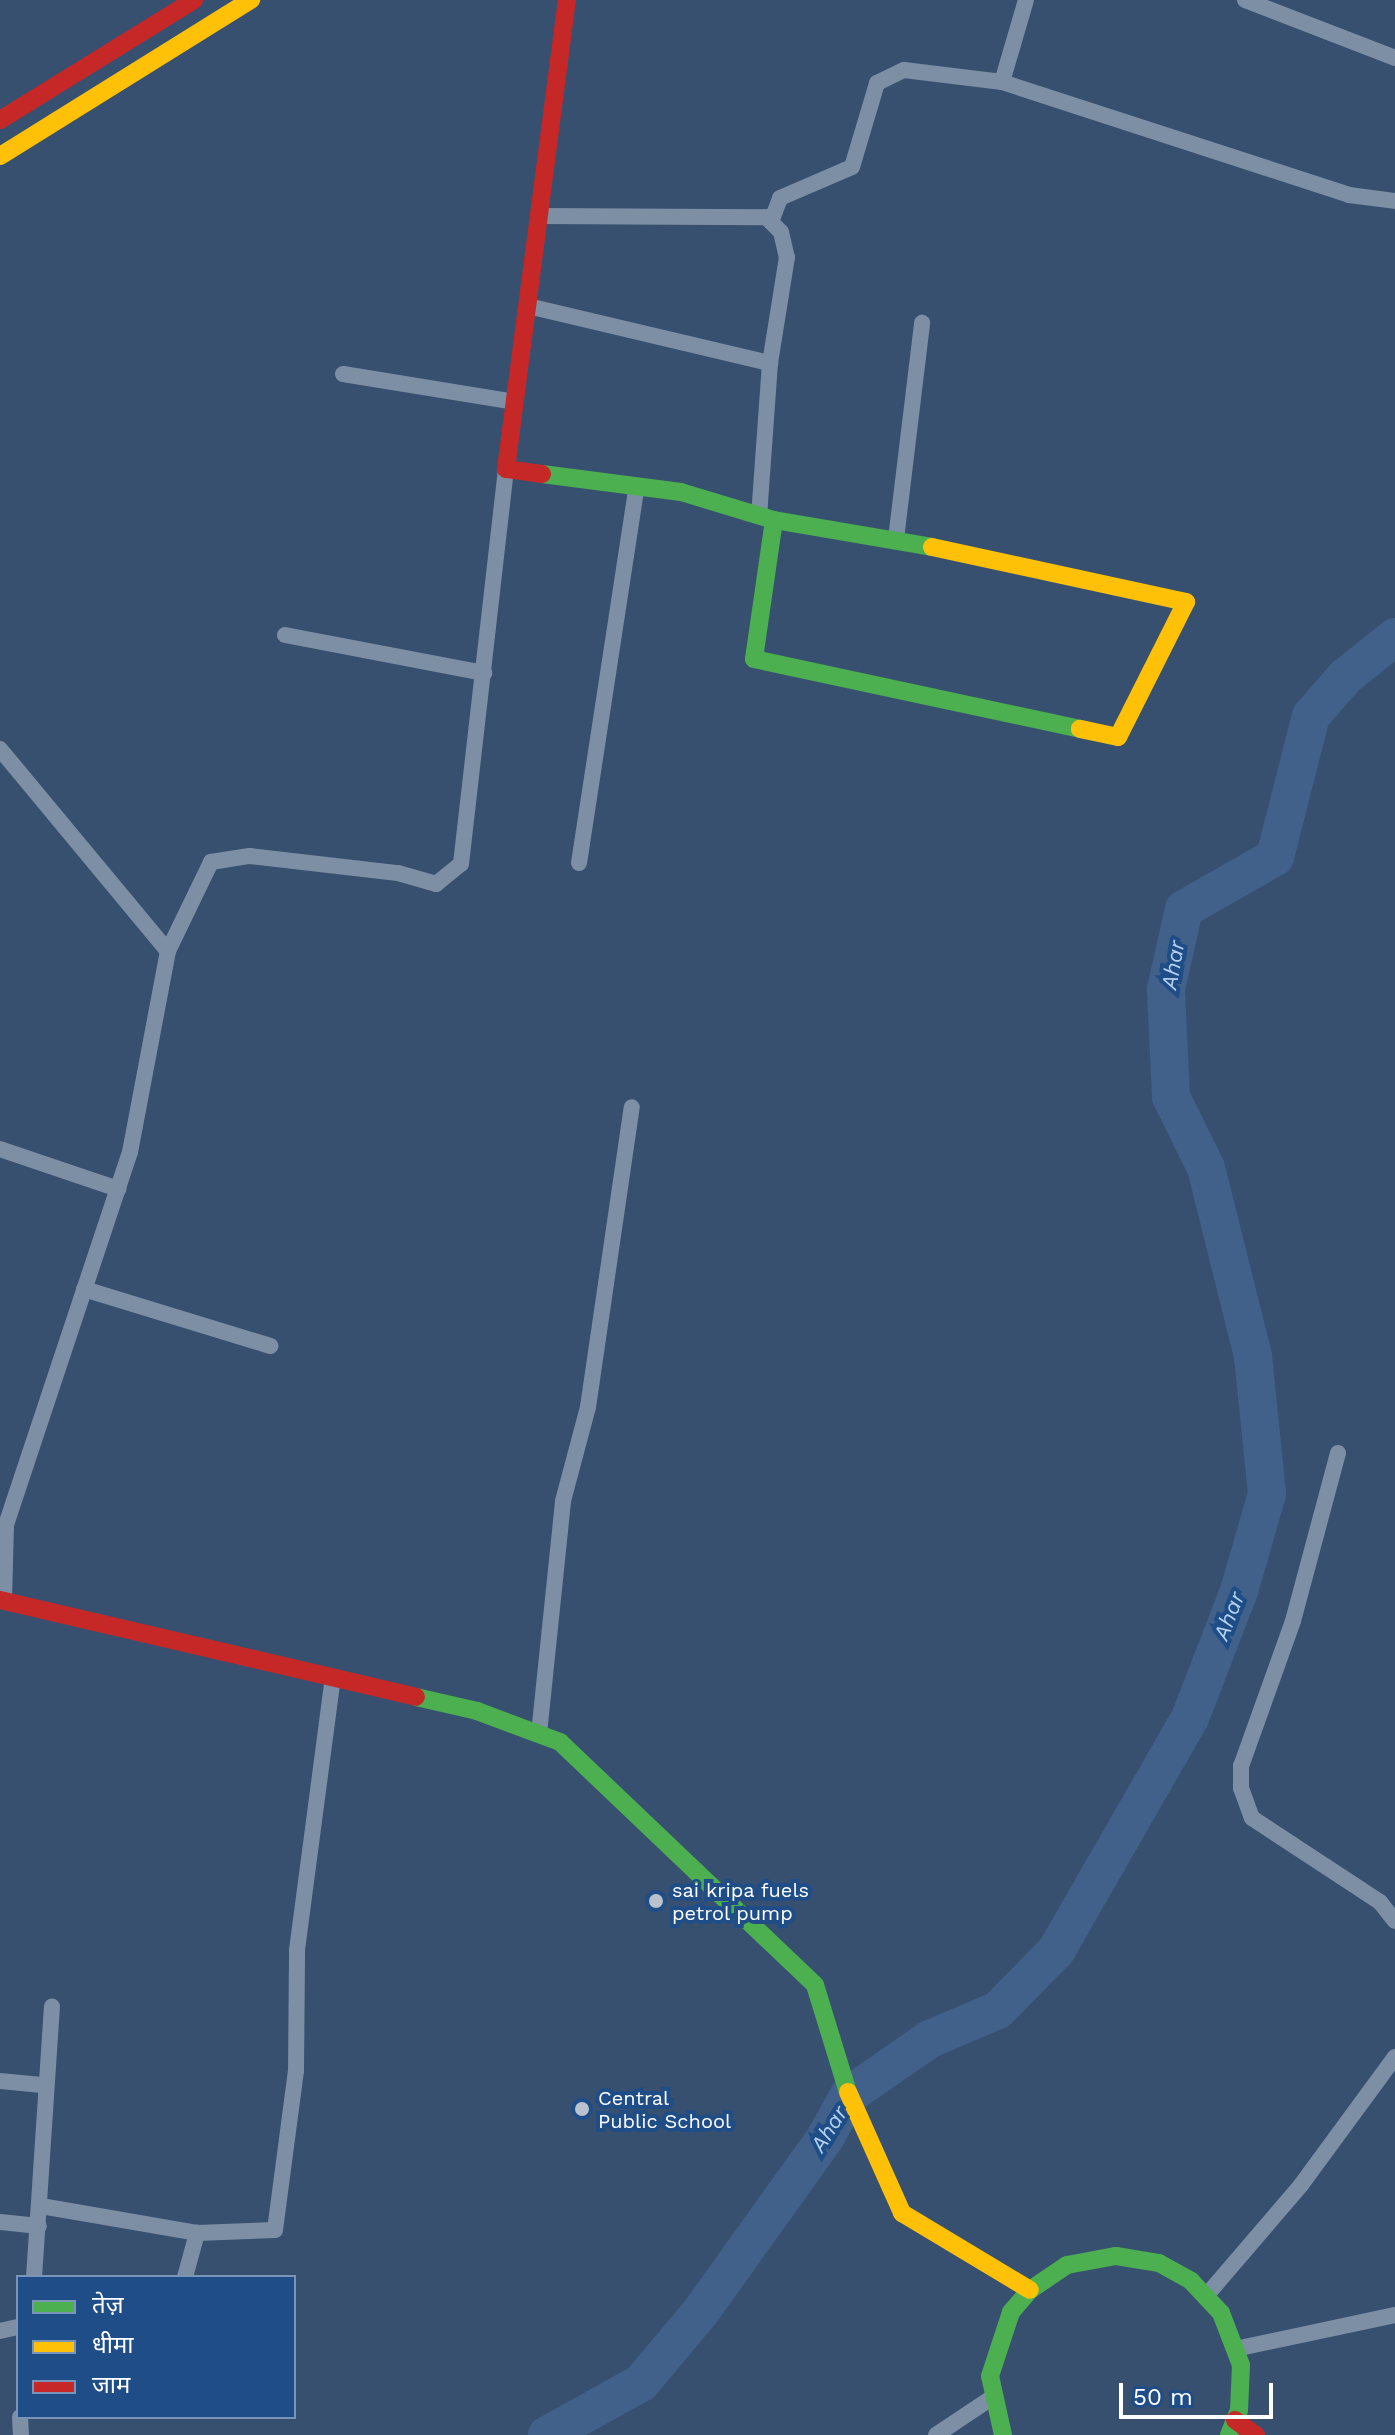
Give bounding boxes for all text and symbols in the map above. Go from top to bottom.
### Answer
water label: Ahar [1156,938,1190,992]
water label: Ahar [1208,1588,1250,1644]
place label: sai kripa fuels petrol pump [672,1878,810,1925]
marker: sai kripa fuels petrol pump [647,1892,665,1910]
place label: Central Public School [598,2086,731,2133]
marker: Central Public School [573,2100,591,2118]
water label: Ahar [805,2101,853,2157]
legend [16,2275,296,2419]
text: तेज़ [92,2291,124,2319]
text: धीमा [92,2331,134,2359]
scale bar [1123,2367,1277,2417]
text: जाम [92,2371,130,2399]
text: 50 m [1133,2383,1193,2411]

